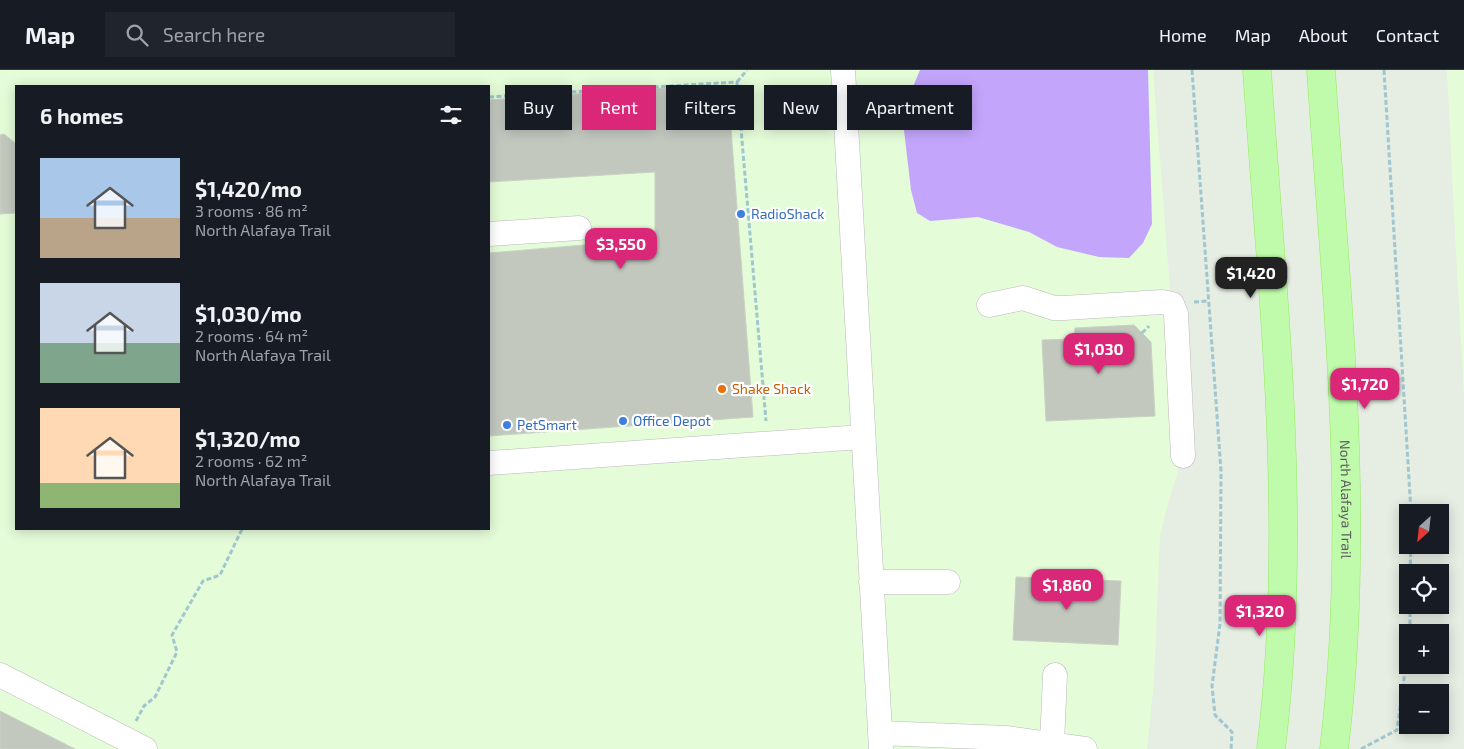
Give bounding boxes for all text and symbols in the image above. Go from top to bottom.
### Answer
search box [105,12,455,57]
text: Map [25,20,75,49]
icon: search [123,21,151,49]
text: Search here [163,23,265,46]
text: Home [1159,24,1207,46]
text: Map [1235,24,1271,46]
text: About [1299,24,1348,46]
text: Contact [1376,24,1439,46]
chip: Buy [505,85,572,130]
chip: Rent [582,85,656,130]
chip: Filters [666,85,754,130]
chip: New [764,85,837,130]
chip: Apartment [847,85,972,130]
icon: filters [437,101,465,129]
text: 6 homes [40,103,123,128]
text: $1,420/mo [195,176,302,201]
icon: home [80,178,140,238]
text: 3 rooms · 86 m² [195,201,308,220]
place label: RadioShack [751,205,824,222]
marker: RadioShack [735,208,747,220]
text: North Alafaya Trail [195,220,331,239]
pin: $3,550 [580,228,662,270]
text: $3,550 [596,234,646,253]
pin: $1,420 [1210,256,1292,299]
text: $1,420 [1226,263,1276,282]
text: $1,030/mo [195,301,302,326]
icon: home [80,303,140,363]
text: 2 rooms · 64 m² [195,326,308,345]
pin: $1,030 [1058,332,1140,375]
text: $1,030 [1074,339,1124,358]
text: North Alafaya Trail [195,345,331,364]
pin: $1,720 [1324,368,1406,410]
text: $1,720 [1341,374,1389,393]
place label: Shake Shack [732,380,811,397]
marker: Shake Shack [716,383,728,395]
place label: Office Depot [633,412,711,429]
marker: Office Depot [617,415,629,427]
place label: PetSmart [517,416,577,433]
marker: PetSmart [501,419,513,431]
text: $1,320/mo [195,426,301,451]
icon: home [80,428,140,488]
street label: North Alafaya Trail [1337,439,1355,560]
text: 2 rooms · 62 m² [195,451,307,470]
text: North Alafaya Trail [195,470,331,489]
north arrow [1399,504,1449,554]
map controls [1399,504,1449,734]
button: locate [1399,564,1449,614]
pin: $1,860 [1026,568,1108,611]
text: $1,860 [1042,575,1092,594]
pin: $1,320 [1219,594,1301,637]
text: $1,320 [1236,601,1284,620]
button: + [1399,624,1449,674]
button: − [1399,684,1449,734]

